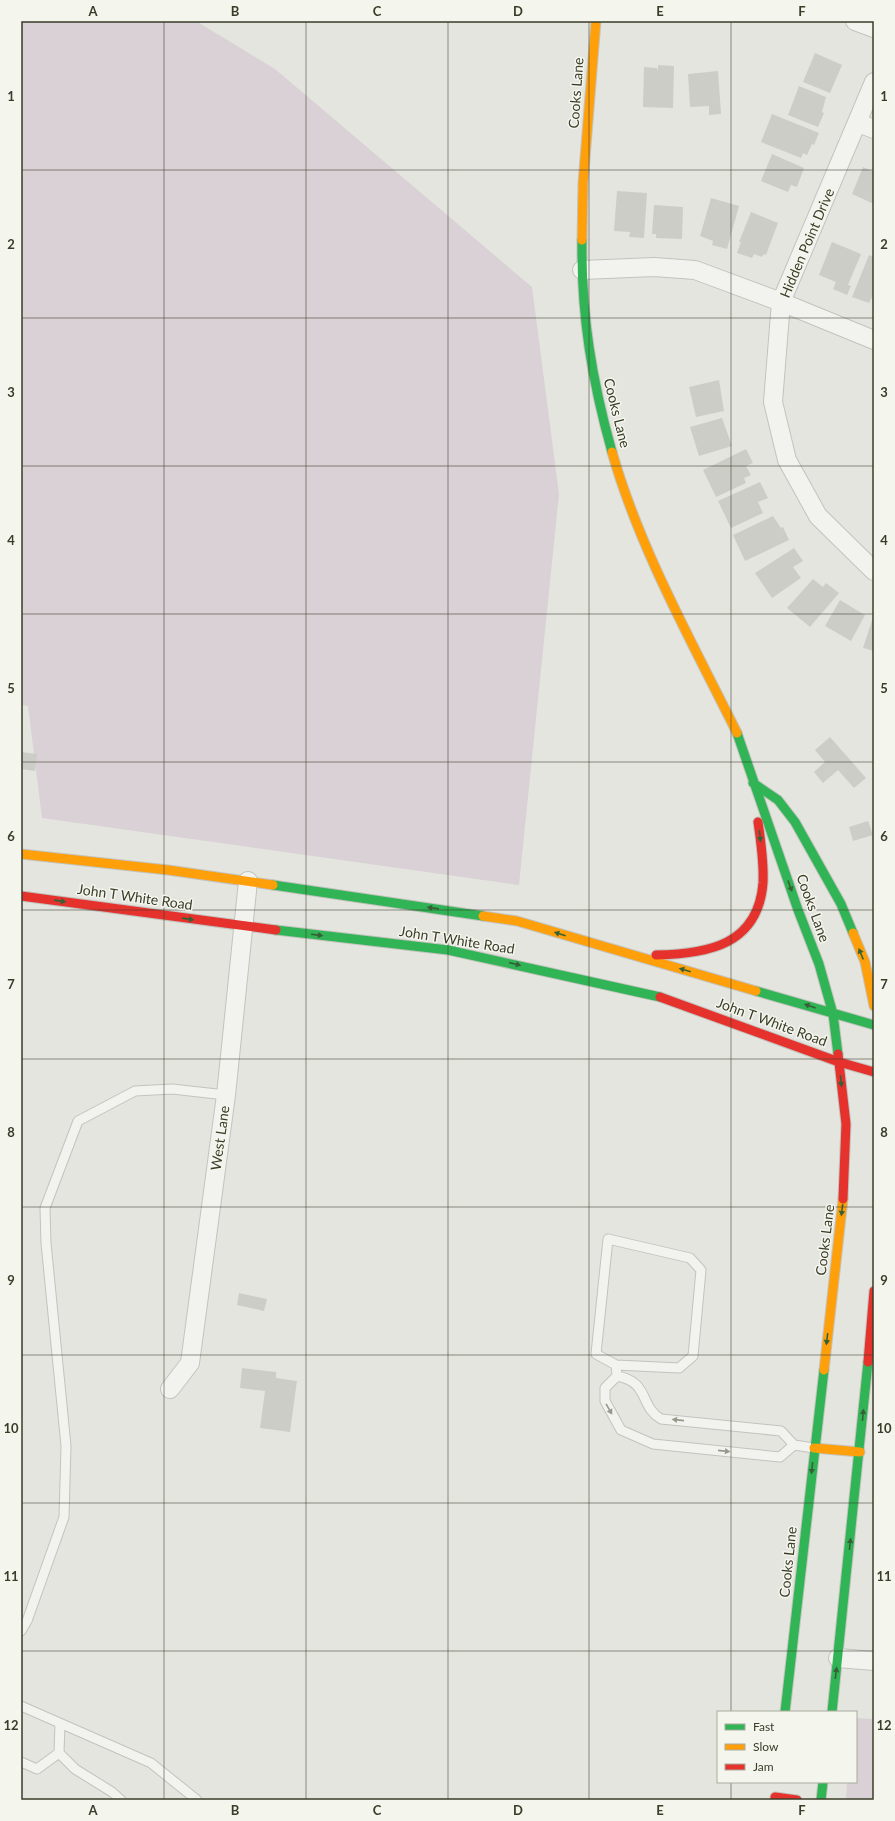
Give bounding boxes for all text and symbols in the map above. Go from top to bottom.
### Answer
text: A [87,3,98,19]
text: B [231,3,240,19]
text: C [373,3,382,19]
text: D [513,3,523,19]
text: E [656,3,664,19]
text: F [798,3,806,19]
street label: Cooks Lane [565,57,586,129]
text: 1 [7,88,15,104]
text: 1 [880,88,888,104]
street label: Hidden Point Drive [776,185,837,300]
text: 2 [7,236,15,252]
text: 2 [880,236,888,252]
street label: Cooks Lane [601,376,634,449]
text: 3 [7,384,15,400]
text: 3 [880,384,888,400]
text: 4 [7,532,15,548]
text: 4 [880,532,888,548]
text: 5 [7,680,15,696]
text: 5 [880,680,888,696]
text: 6 [7,828,15,844]
text: 6 [880,828,888,844]
one-way arrow [756,830,763,842]
street label: Cooks Lane [793,871,834,944]
street label: John T White Road [76,880,194,913]
one-way arrow [787,881,793,893]
one-way arrow [54,898,66,904]
one-way arrow [427,905,439,911]
one-way arrow [182,915,195,922]
street label: John T White Road [398,922,516,957]
one-way arrow [311,931,324,938]
one-way arrow [554,931,566,937]
one-way arrow [858,948,864,960]
one-way arrow [509,961,521,967]
one-way arrow [679,967,691,973]
text: 7 [7,976,15,992]
text: 7 [880,976,888,992]
street label: John T White Road [715,994,830,1049]
one-way arrow [803,1002,815,1008]
one-way arrow [838,1075,845,1087]
street label: West Lane [207,1105,232,1171]
text: 8 [7,1124,15,1140]
text: 8 [880,1124,888,1140]
street label: Cooks Lane [812,1204,837,1276]
one-way arrow [839,1204,845,1216]
text: 9 [7,1272,15,1288]
text: 9 [880,1272,888,1288]
one-way arrow [824,1333,830,1345]
one-way arrow [606,1403,613,1415]
one-way arrow [860,1409,867,1421]
one-way arrow [672,1417,684,1424]
text: 10 [3,1420,19,1436]
text: 10 [876,1420,892,1436]
one-way arrow [718,1448,730,1454]
one-way arrow [809,1462,815,1474]
street label: Cooks Lane [775,1526,800,1598]
one-way arrow [847,1538,853,1550]
text: 11 [3,1568,19,1584]
text: 11 [876,1568,892,1584]
one-way arrow [833,1667,839,1679]
legend [717,1711,857,1783]
text: 12 [3,1717,19,1733]
text: 12 [876,1717,892,1733]
text: Fast [753,1719,775,1734]
text: Slow [753,1739,779,1754]
text: Jam [753,1759,774,1774]
text: A [87,1802,98,1818]
text: B [231,1802,240,1818]
text: C [373,1802,382,1818]
text: D [513,1802,523,1818]
text: E [656,1802,664,1818]
text: F [798,1802,806,1818]

